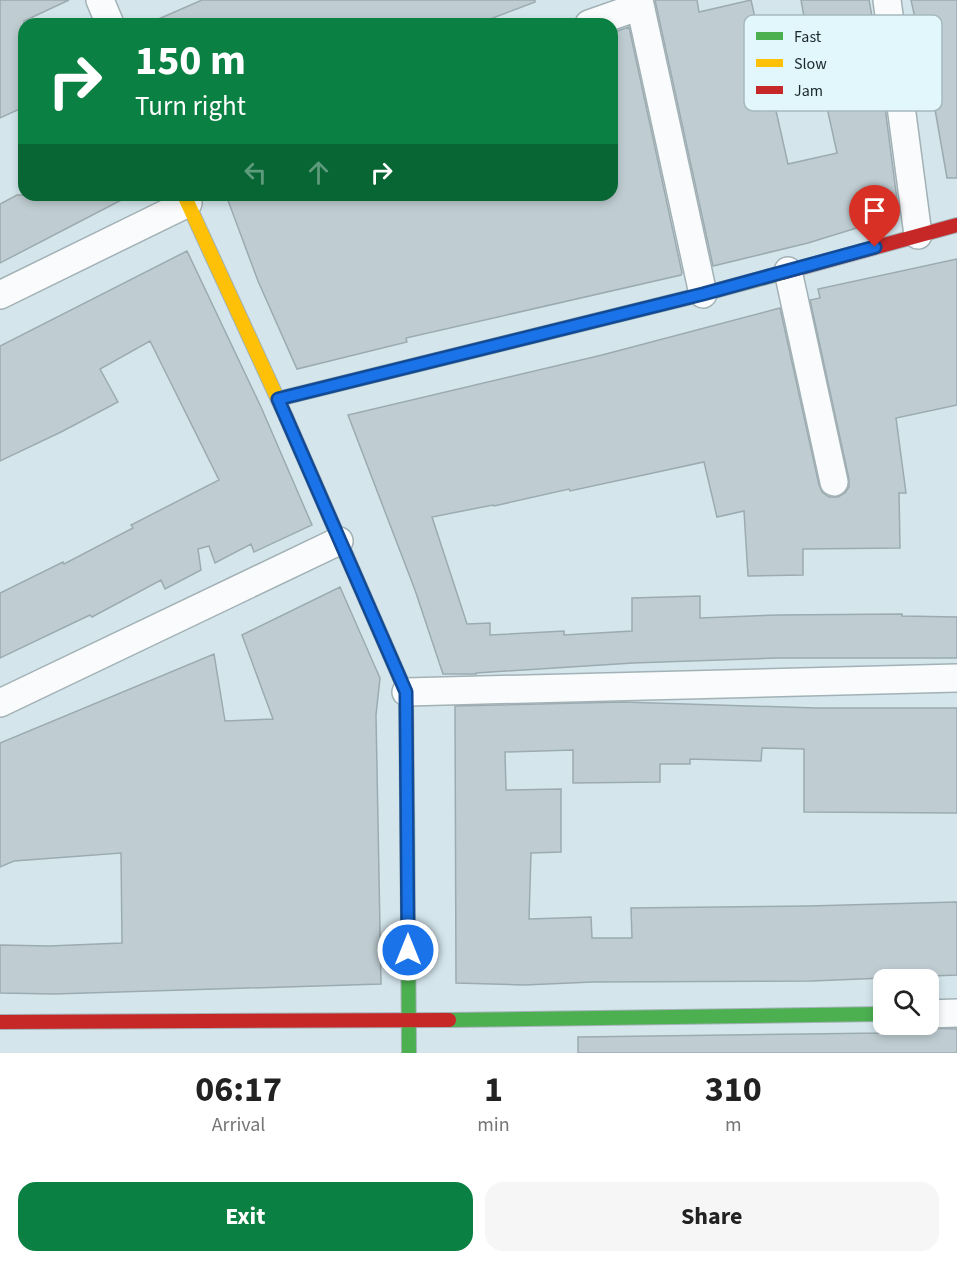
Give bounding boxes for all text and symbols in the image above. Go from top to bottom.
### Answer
legend [744,15,942,111]
text: Fast [794,26,822,48]
text: 150 m [135,31,246,91]
icon: right [36,42,114,120]
text: Slow [794,53,827,75]
text: Jam [794,80,823,102]
text: Turn right [135,87,246,126]
icon: left [239,156,272,189]
icon: ahead [302,156,335,189]
icon: right [365,156,398,189]
pin [849,185,900,247]
icon: arrive [858,194,891,227]
position arrow [376,918,440,982]
map controls [873,969,939,1035]
button: search [873,969,939,1035]
text: 06:17 [195,1064,282,1115]
text: 1 [484,1064,503,1115]
text: 310 [705,1064,762,1115]
text: Arrival [212,1111,265,1139]
text: min [477,1111,510,1139]
text: m [725,1111,742,1139]
button: Exit [18,1182,473,1251]
button: Share [485,1182,939,1251]

